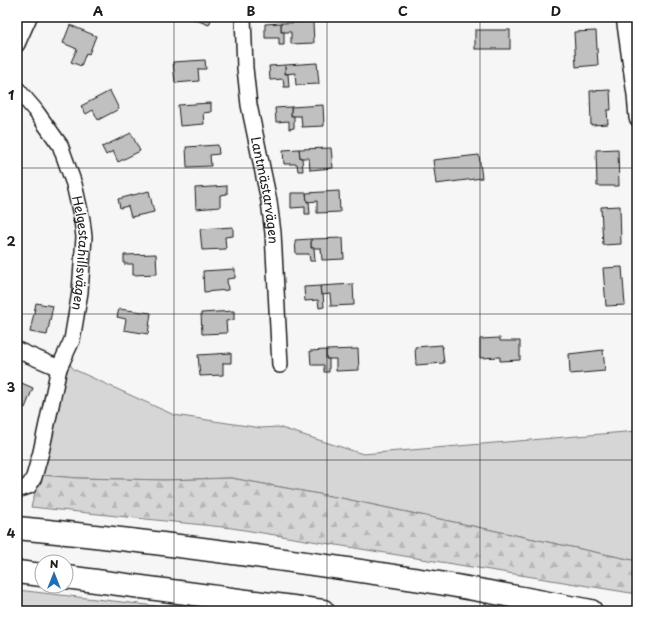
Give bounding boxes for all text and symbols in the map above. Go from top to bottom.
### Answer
text: A [93,1,103,20]
text: B [247,1,256,20]
text: C [398,1,408,20]
text: D [551,1,561,20]
text: 1 [8,85,14,104]
street label: Lantmästarvägen [247,135,284,244]
street label: Helgestahillsvägen [68,194,94,312]
text: 2 [6,231,16,250]
text: 3 [7,377,16,396]
text: 4 [7,523,16,542]
north arrow [34,554,74,594]
text: N [50,555,59,572]

